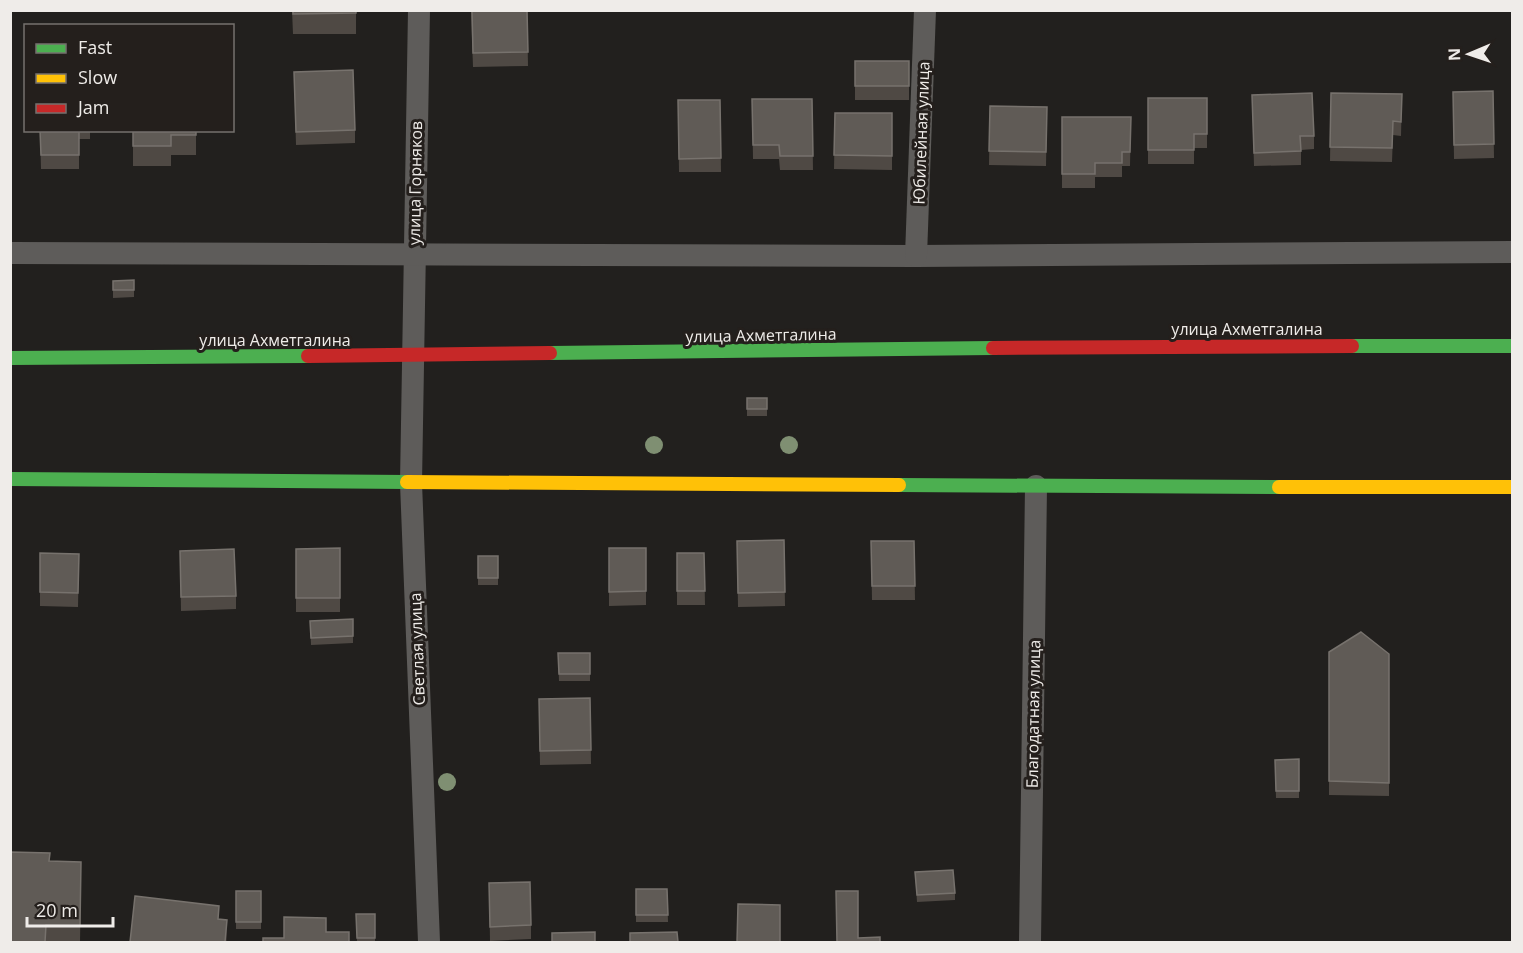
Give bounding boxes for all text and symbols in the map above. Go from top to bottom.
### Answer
legend [24,24,234,132]
north arrow [1439,24,1499,84]
text: Fast [78,35,112,59]
text: N [1443,48,1465,61]
street label: Юбилейная улица [908,61,934,205]
text: Slow [78,65,117,89]
text: Jam [76,95,110,119]
street label: улица Горняков [403,121,427,245]
street label: улица Ахметгалина [1171,318,1323,340]
street label: улица Ахметгалина [685,323,837,347]
street label: улица Ахметгалина [199,329,351,351]
street label: Светлая улица [404,592,430,706]
street label: Благодатная улица [1021,640,1045,788]
scale bar [27,890,112,928]
text: 20 m [36,898,78,922]

